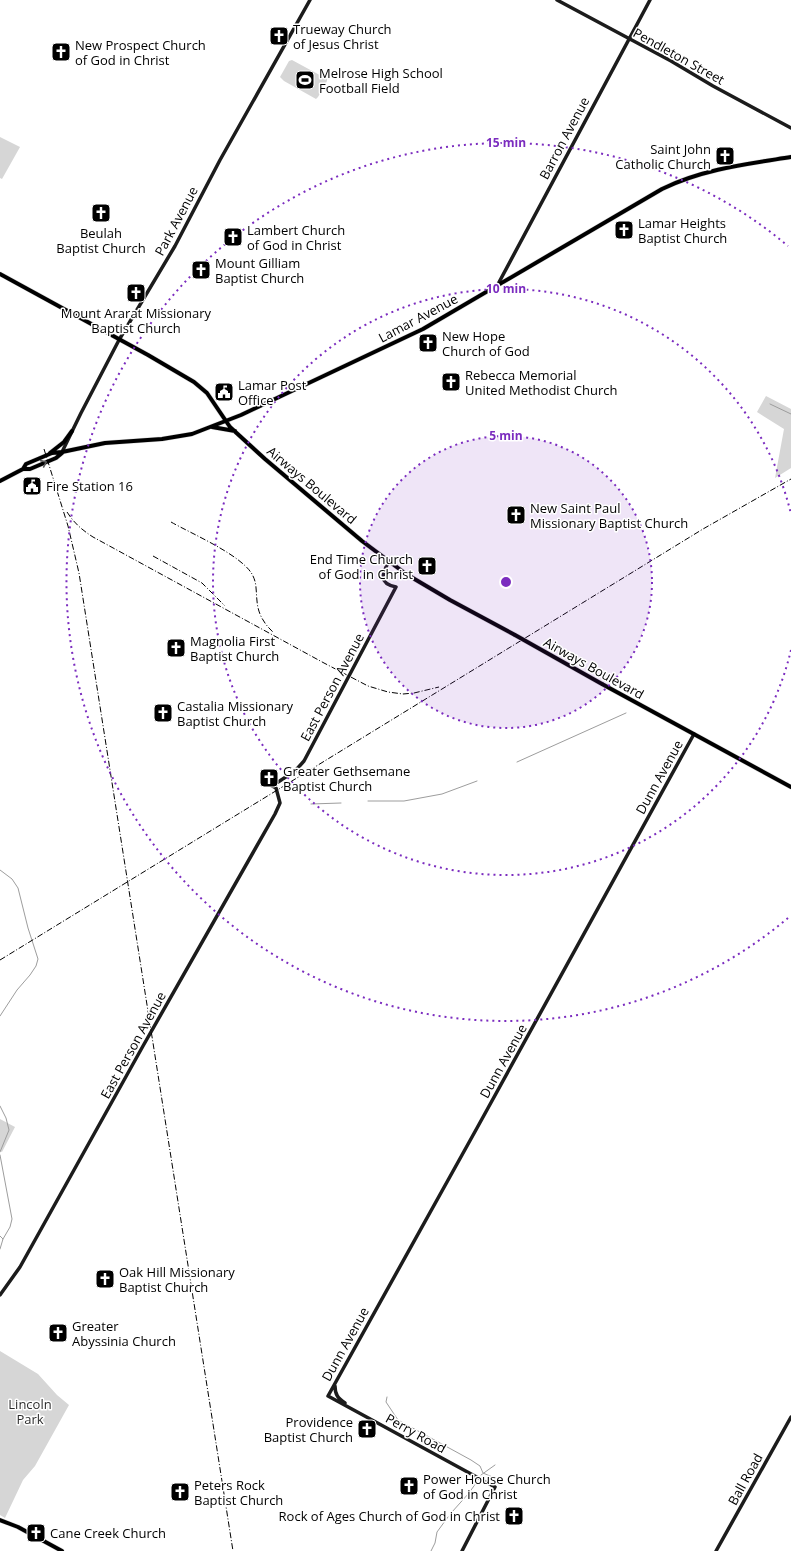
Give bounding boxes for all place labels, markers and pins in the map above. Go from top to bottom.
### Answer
place label: Trueway Church of Jesus Christ [293,20,392,53]
church icon: Trueway Church of Jesus Christ [268,25,290,47]
place label: New Prospect Church of God in Christ [75,36,206,69]
church icon: New Prospect Church of God in Christ [50,41,72,63]
place label: Melrose High School Football Field [319,64,443,97]
sports icon: Melrose High School Football Field [294,69,316,91]
place label: Saint John Catholic Church [615,140,711,173]
church icon: Saint John Catholic Church [714,145,736,167]
church icon: Beulah Baptist Church [90,202,112,224]
place label: Lamar Heights Baptist Church [638,214,727,247]
church icon: Lamar Heights Baptist Church [613,219,635,241]
place label: Lambert Church of God in Christ [247,221,345,254]
place label: Beulah Baptist Church [56,224,146,257]
church icon: Lambert Church of God in Christ [222,226,244,248]
place label: Mount Gilliam Baptist Church [215,254,304,287]
church icon: Mount Gilliam Baptist Church [190,259,212,281]
church icon: Mount Ararat Missionary Baptist Church [125,282,147,304]
place label: Mount Ararat Missionary Baptist Church [61,304,212,337]
place label: New Hope Church of God [442,327,530,360]
church icon: New Hope Church of God [417,332,439,354]
place label: Rebecca Memorial United Methodist Church [465,366,618,399]
church icon: Rebecca Memorial United Methodist Church [440,371,462,393]
place label: Lamar Post Office [238,376,307,409]
public building icon: Lamar Post Office [213,381,235,403]
public building icon: Fire Station 16 [21,475,43,497]
place label: Fire Station 16 [46,477,133,495]
place label: New Saint Paul Missionary Baptist Church [530,499,688,532]
church icon: New Saint Paul Missionary Baptist Church [505,504,527,526]
place label: End Time Church of God in Christ [310,550,413,583]
church icon: End Time Church of God in Christ [416,555,438,577]
centre of rings [499,575,513,589]
place label: Magnolia First Baptist Church [190,632,279,665]
church icon: Magnolia First Baptist Church [165,637,187,659]
place label: Castalia Missionary Baptist Church [177,697,294,730]
church icon: Castalia Missionary Baptist Church [152,702,174,724]
place label: Greater Gethsemane Baptist Church [283,762,410,795]
church icon: Greater Gethsemane Baptist Church [258,767,280,789]
place label: Oak Hill Missionary Baptist Church [119,1263,235,1296]
church icon: Oak Hill Missionary Baptist Church [94,1268,116,1290]
place label: Greater Abyssinia Church [72,1317,176,1350]
church icon: Greater Abyssinia Church [47,1322,69,1344]
place label: Providence Baptist Church [264,1413,353,1446]
church icon: Providence Baptist Church [356,1418,378,1440]
place label: Power House Church of God in Christ [423,1470,551,1503]
church icon: Power House Church of God in Christ [398,1475,420,1497]
place label: Peters Rock Baptist Church [194,1476,283,1509]
church icon: Peters Rock Baptist Church [169,1481,191,1503]
church icon: Rock of Ages Church of God in Christ [503,1505,525,1527]
place label: Rock of Ages Church of God in Christ [279,1507,500,1525]
church icon: Cane Creek Church [25,1522,47,1544]
place label: Cane Creek Church [50,1524,166,1542]

